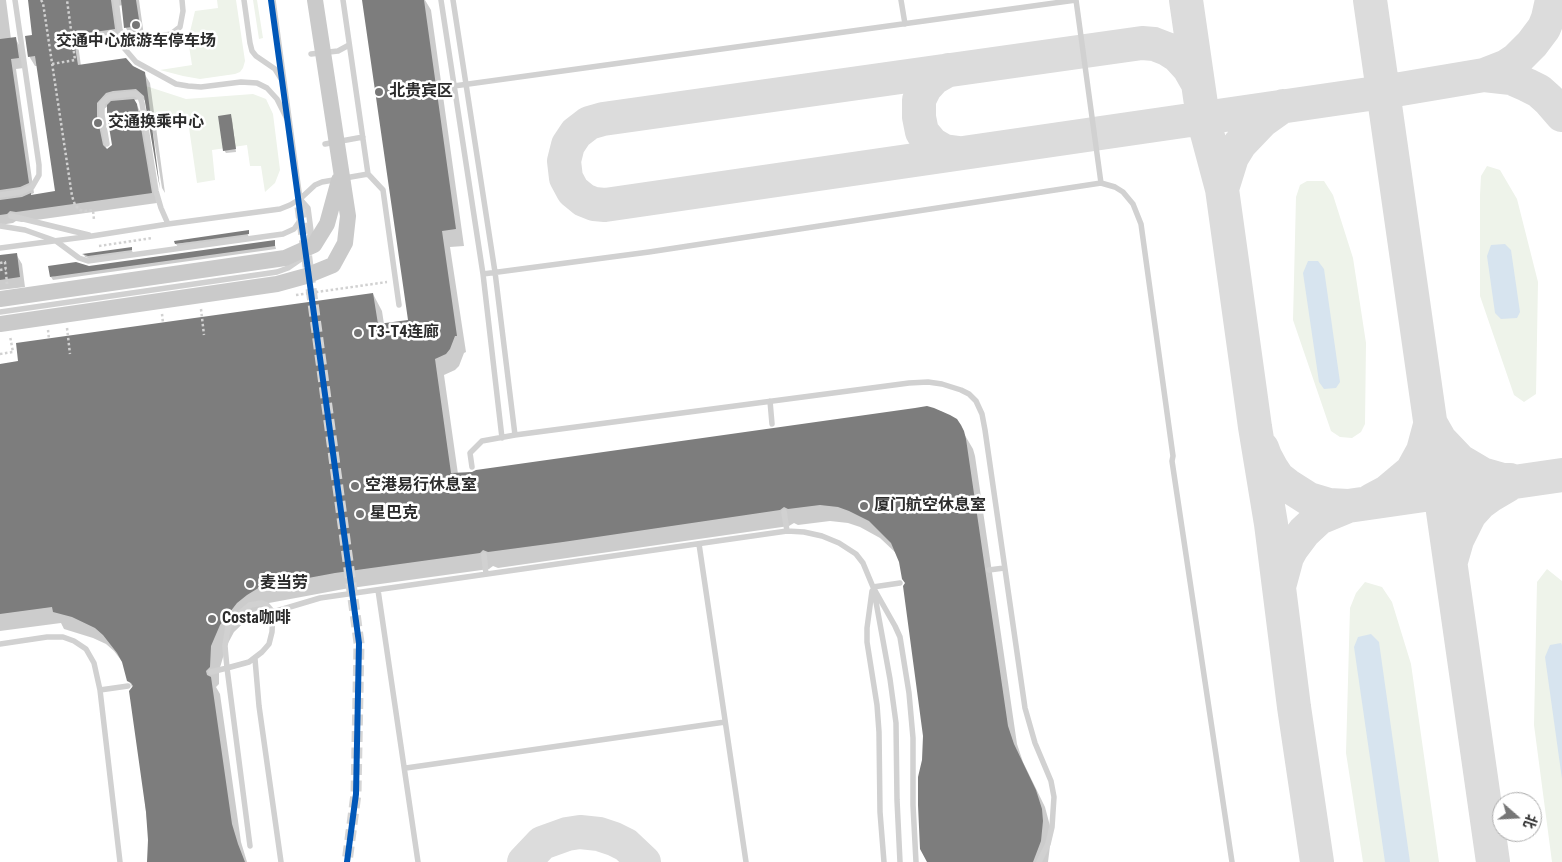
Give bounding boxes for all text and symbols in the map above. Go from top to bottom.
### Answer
marker: 交通中心旅游车停车场 [130,19,142,31]
place label: 交通中心旅游车停车场 [56,32,216,52]
place label: 北贵宾区 [389,82,453,102]
marker: 北贵宾区 [373,86,385,98]
place label: 交通换乘中心 [108,113,204,133]
marker: 交通换乘中心 [92,117,104,129]
place label: T3-T4连廊 [368,323,439,343]
marker: T3-T4连廊 [352,327,364,339]
place label: 空港易行休息室 [365,476,477,496]
marker: 空港易行休息室 [349,480,361,492]
place label: 厦门航空休息室 [874,496,986,516]
marker: 厦门航空休息室 [858,500,870,512]
place label: 星巴克 [370,504,418,524]
marker: 星巴克 [354,508,366,520]
place label: 麦当劳 [260,574,308,594]
marker: 麦当劳 [244,578,256,590]
place label: Costa咖啡 [222,609,291,629]
marker: Costa咖啡 [206,613,218,625]
north arrow [1492,792,1542,842]
text: 北 [1520,812,1540,831]

